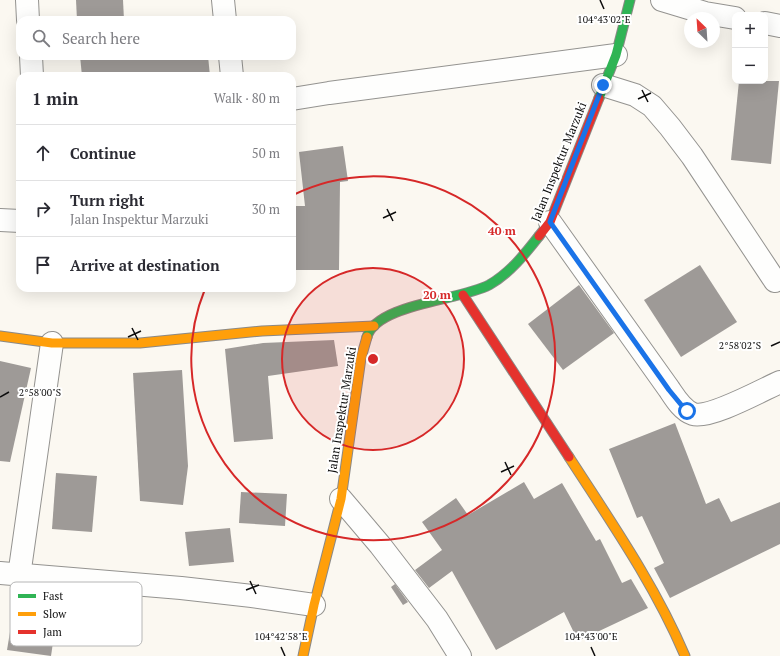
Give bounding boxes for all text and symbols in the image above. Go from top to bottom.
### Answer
north arrow [684,12,720,48]
map controls [732,12,768,84]
button: + [732,12,768,48]
text: 104°43'02"E [577,13,631,26]
search box [16,16,296,60]
icon: search [30,27,52,49]
text: Search here [62,28,140,48]
button: − [732,48,768,84]
route end [594,76,612,94]
text: 1 min [32,87,79,110]
text: Walk · 80 m [214,89,280,107]
street label: Jalan Inspektur Marzuki [528,99,590,224]
icon: ahead [32,142,54,164]
text: Continue [70,143,136,163]
text: 50 m [252,144,280,162]
text: Turn right [70,190,145,210]
icon: right [32,198,54,220]
text: 30 m [252,200,280,218]
text: Jalan Inspektur Marzuki [70,210,209,228]
text: 40 m [488,223,516,238]
icon: arrive [32,254,54,276]
text: Arrive at destination [70,255,220,275]
text: 20 m [423,287,451,302]
text: 2°58'02"S [719,339,761,352]
street label: Jalan Inspektur Marzuki [324,345,359,474]
centre of rings [366,352,380,366]
text: 2°58'00"S [19,386,61,399]
route start [678,402,696,420]
legend [10,582,142,646]
text: Fast [43,589,63,603]
text: Slow [43,607,67,621]
text: Jam [43,625,62,639]
text: 104°42'58"E [254,630,308,643]
text: 104°43'00"E [564,630,618,643]

